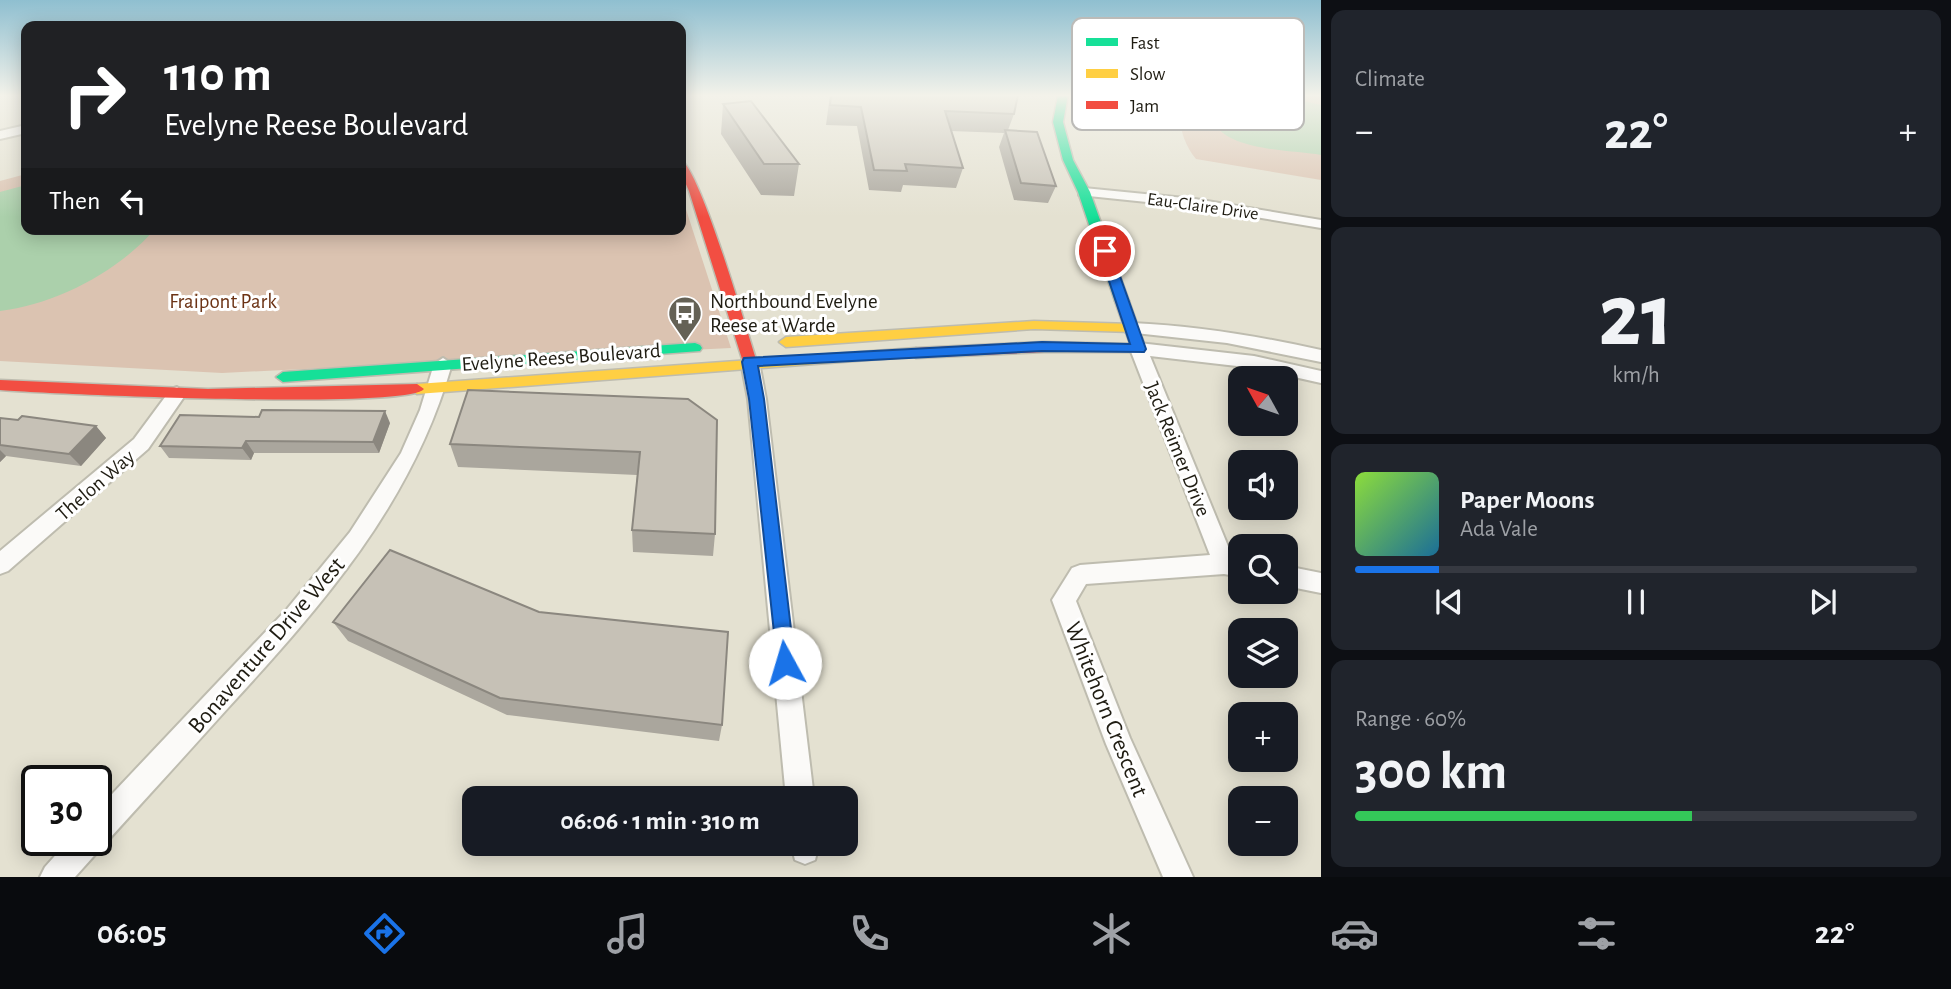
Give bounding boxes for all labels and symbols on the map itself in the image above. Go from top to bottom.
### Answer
legend [1072,18,1304,130]
text: Fast [1130,34,1160,53]
text: Slow [1130,65,1166,84]
text: Jam [1130,97,1159,116]
street label: Eau-Claire Drive [1146,190,1260,224]
pin [1075,221,1135,281]
park label: Fraipont Park [169,291,277,312]
place label: Northbound Evelyne Reese at Warde [710,291,878,336]
bus stop icon: Northbound Evelyne Reese at Warde [666,294,704,343]
street label: Evelyne Reese Boulevard [461,340,661,375]
north arrow [1228,366,1298,436]
street label: Jack Reimer Drive [1141,379,1214,519]
street label: Thelon Way [52,446,139,525]
street label: Bonaventure Drive West [184,553,350,738]
street label: Whitehorn Crescent [1060,619,1152,800]
position arrow [748,626,822,700]
speed limit sign: 30 [21,765,112,856]

